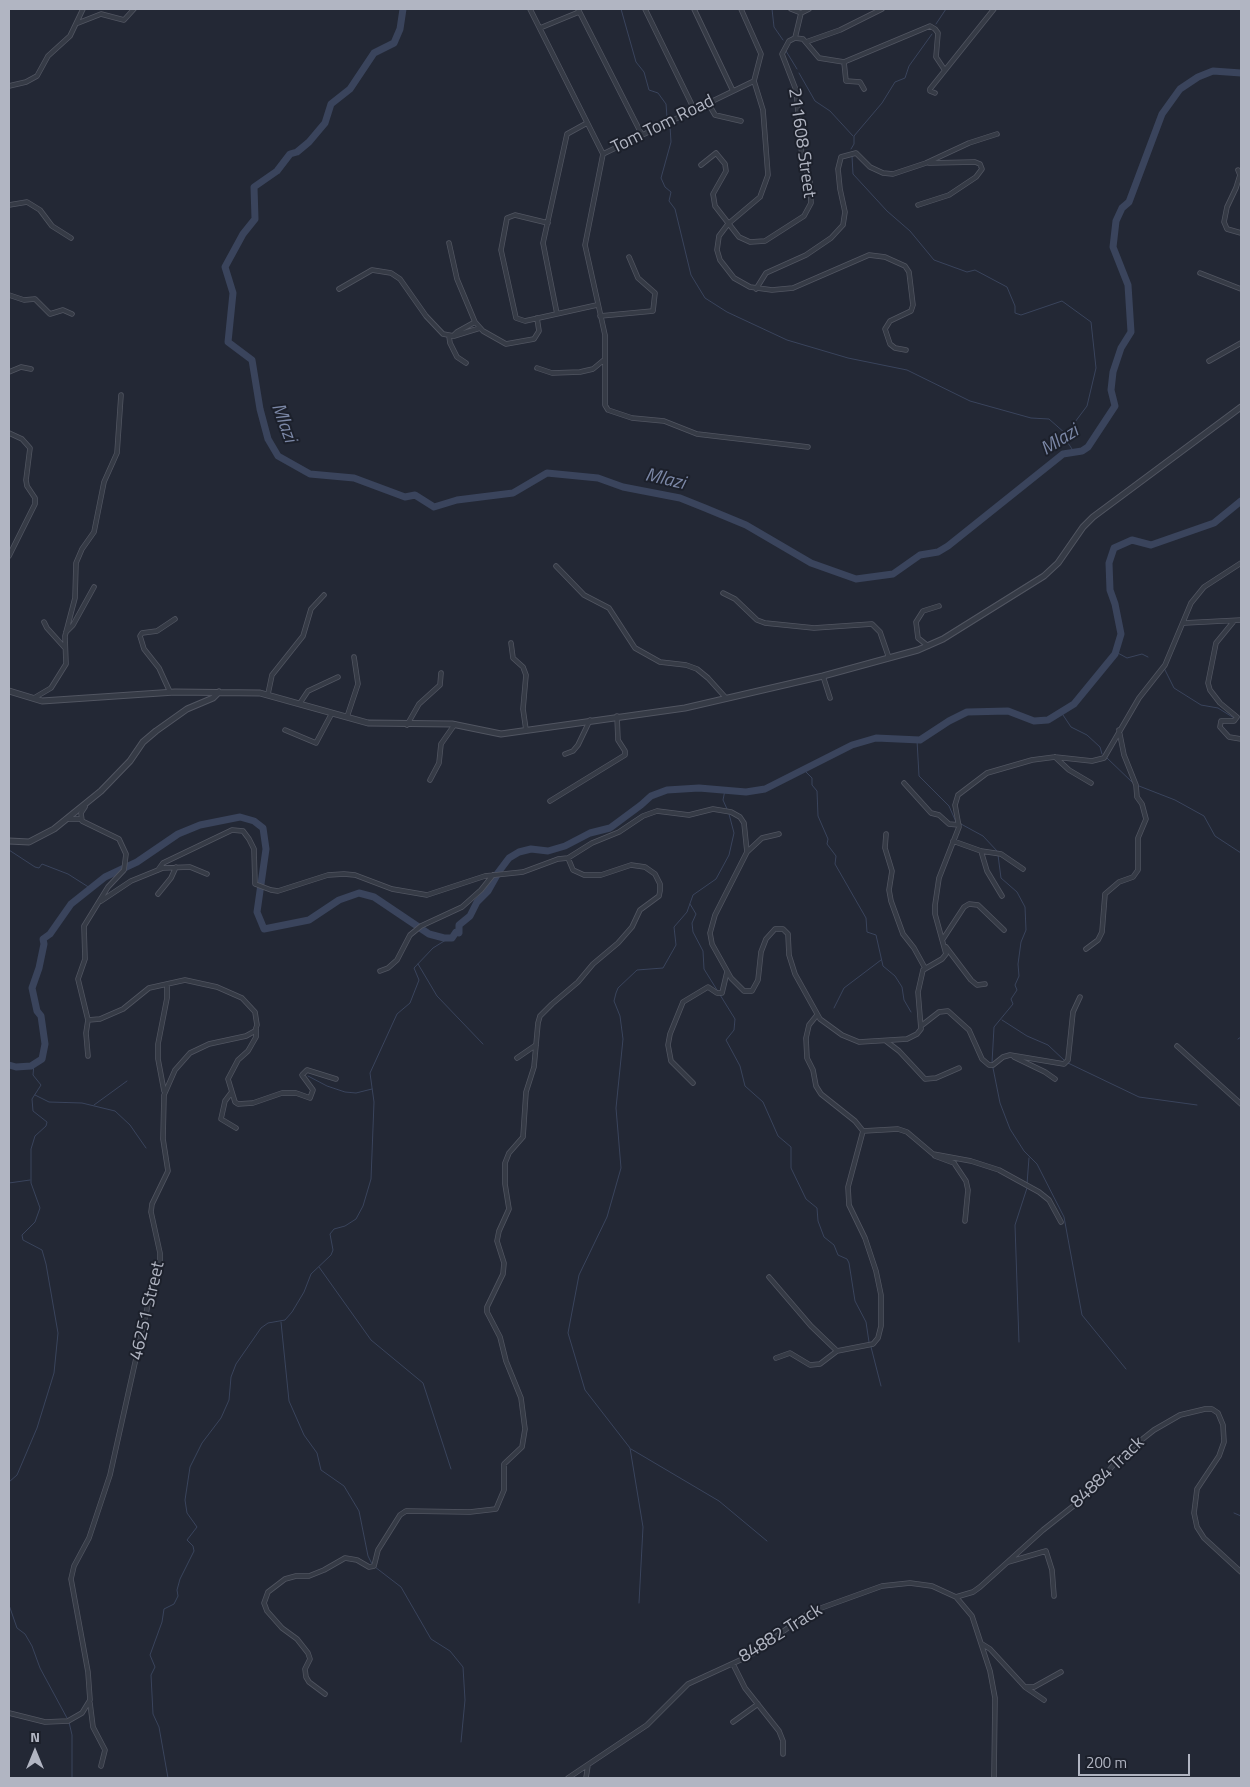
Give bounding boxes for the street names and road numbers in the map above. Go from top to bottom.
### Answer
street label: 211608 Street [783,87,819,199]
street label: Tom Tom Road [608,91,718,159]
street label: 46251 Street [126,1259,170,1363]
street label: 84884 Track [1067,1433,1149,1513]
street label: 84882 Track [735,1600,827,1668]

